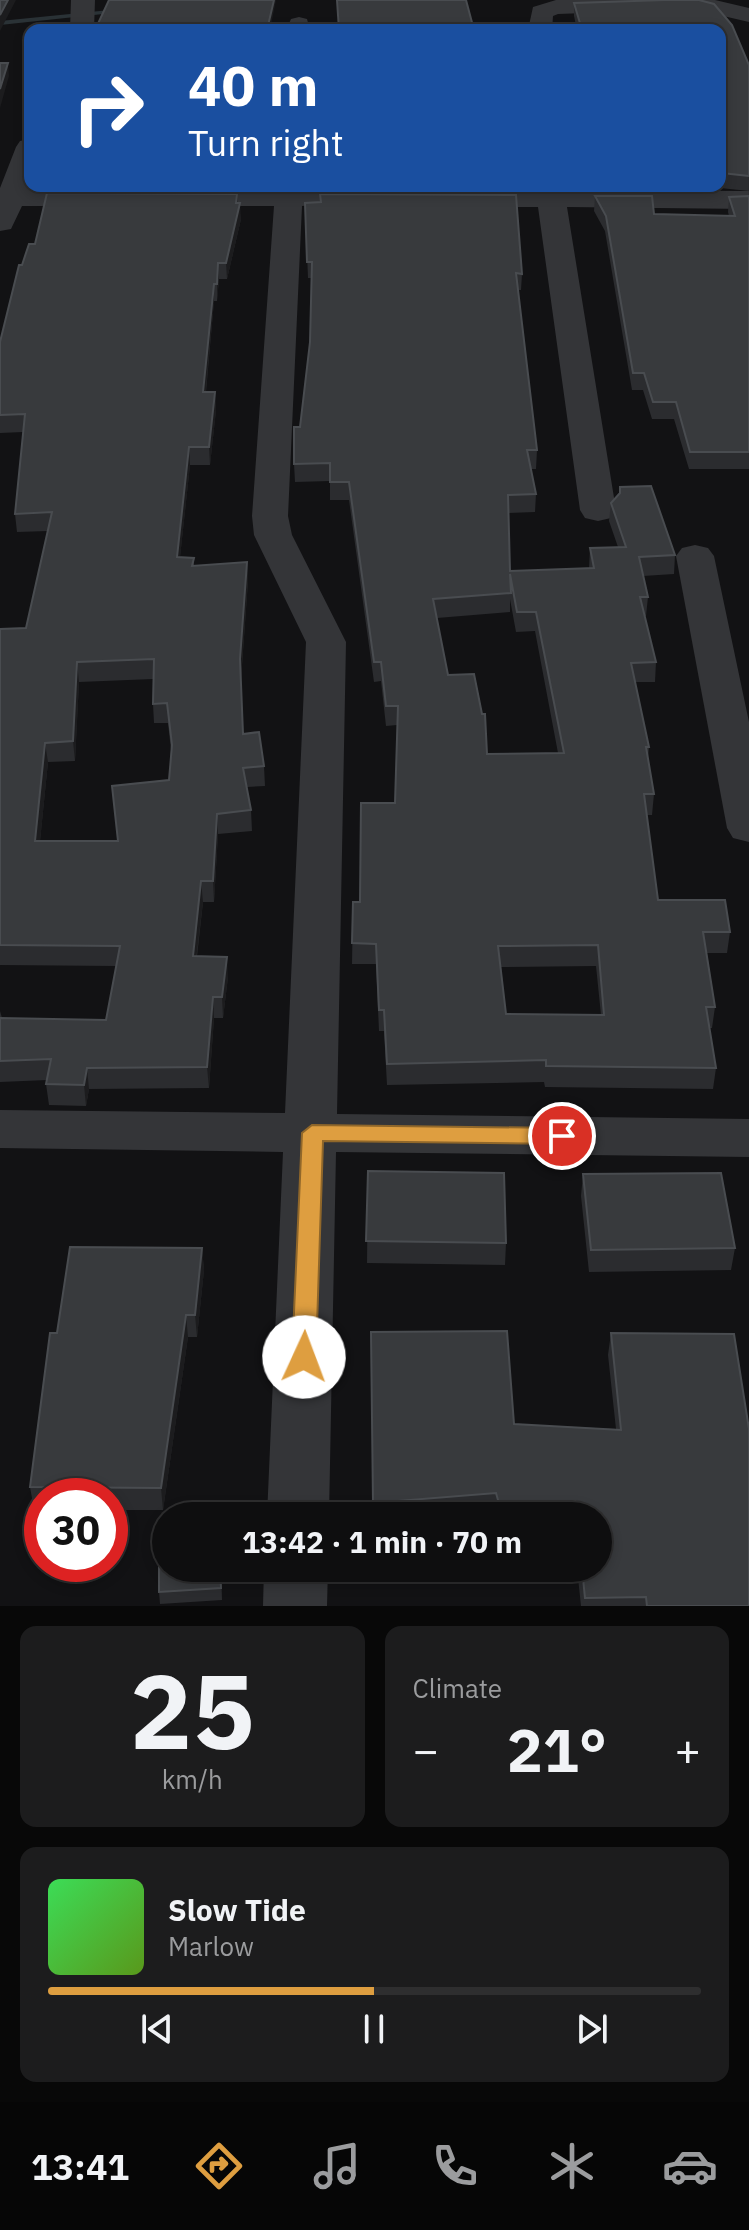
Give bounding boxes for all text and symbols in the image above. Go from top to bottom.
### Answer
text: 40 m [188,49,318,121]
icon: right [56,56,160,160]
text: Turn right [188,119,344,166]
pin [528,1102,596,1170]
icon: arrive [540,1114,584,1158]
position arrow [262,1315,346,1399]
speed limit sign: 30 [24,1478,128,1582]
text: 13:42 · 1 min · 70 m [242,1522,522,1561]
text: 25 [130,1642,255,1778]
text: Climate [413,1671,502,1705]
text: 21° [507,1710,607,1789]
text: − [413,1721,439,1778]
text: + [675,1721,701,1778]
text: km/h [162,1762,223,1796]
text: Slow Tide [168,1890,306,1929]
text: Marlow [168,1929,254,1963]
icon: previous [135,2007,179,2051]
icon: pause [352,2007,396,2051]
icon: next [570,2007,614,2051]
icon: directions [191,2138,247,2194]
icon: music [309,2138,365,2194]
icon: phone [427,2138,483,2194]
icon: climate [544,2138,600,2194]
icon: car [662,2138,718,2194]
text: 13:41 [31,2143,129,2190]

